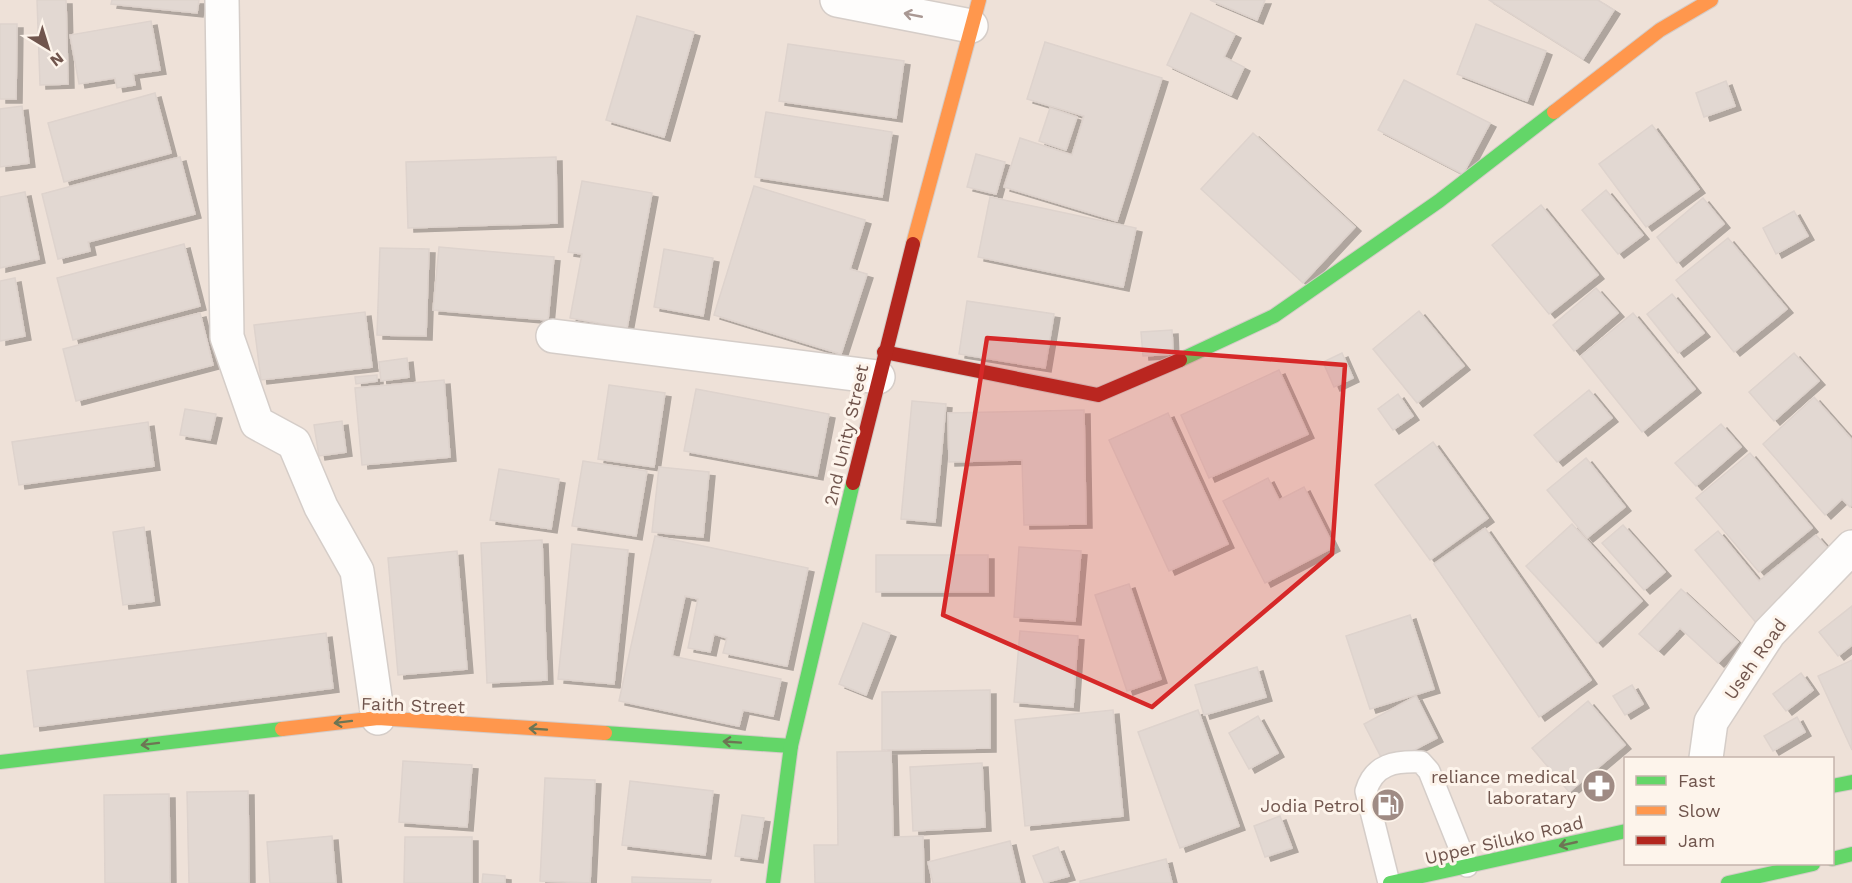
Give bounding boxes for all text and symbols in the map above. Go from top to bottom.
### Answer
one-way arrow [904,9,923,20]
north arrow [18,18,78,78]
text: N [46,48,67,71]
street label: 2nd Unity Street [820,362,873,508]
street label: Useh Road [1720,615,1790,703]
street label: Faith Street [361,693,466,717]
one-way arrow [334,717,354,728]
one-way arrow [528,723,548,734]
one-way arrow [723,736,743,747]
one-way arrow [140,739,160,750]
legend [1624,757,1834,865]
place label: reliance medical laboratary [1431,766,1577,808]
pharmacy icon: reliance medical laboratary [1581,768,1617,804]
text: Fast [1678,770,1716,791]
fuel station icon: Jodia Petrol [1370,787,1406,823]
place label: Jodia Petrol [1260,795,1365,816]
text: Slow [1678,800,1721,821]
street label: Upper Siluko Road [1423,812,1585,868]
text: Jam [1678,830,1715,851]
one-way arrow [1559,838,1578,850]

